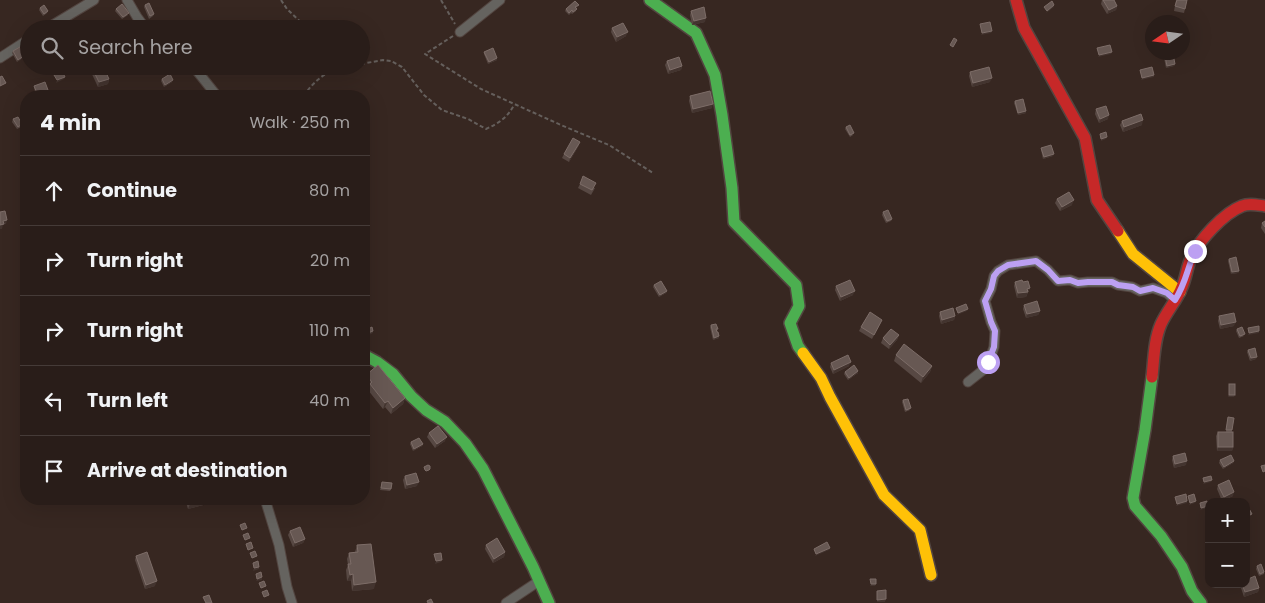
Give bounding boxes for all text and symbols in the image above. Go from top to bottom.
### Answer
north arrow [1145,15,1190,60]
search box [20,20,370,75]
icon: search [38,34,66,62]
text: Search here [78,34,192,61]
text: 4 min [40,108,101,137]
text: Walk · 250 m [249,111,350,134]
icon: ahead [40,177,68,205]
text: Continue [87,177,177,204]
text: 80 m [309,179,350,202]
route end [1184,240,1207,263]
icon: right [40,247,68,275]
text: Turn right [87,247,183,274]
text: 20 m [310,249,350,272]
icon: right [40,317,68,345]
text: Turn right [87,317,183,344]
text: 110 m [309,319,350,342]
route start [977,351,1000,374]
icon: left [40,387,68,415]
text: Turn left [87,387,168,414]
text: 40 m [309,389,350,412]
icon: arrive [40,457,68,485]
text: Arrive at destination [87,457,288,484]
map controls [1205,498,1250,588]
button: + [1205,498,1250,543]
button: − [1205,543,1250,588]

